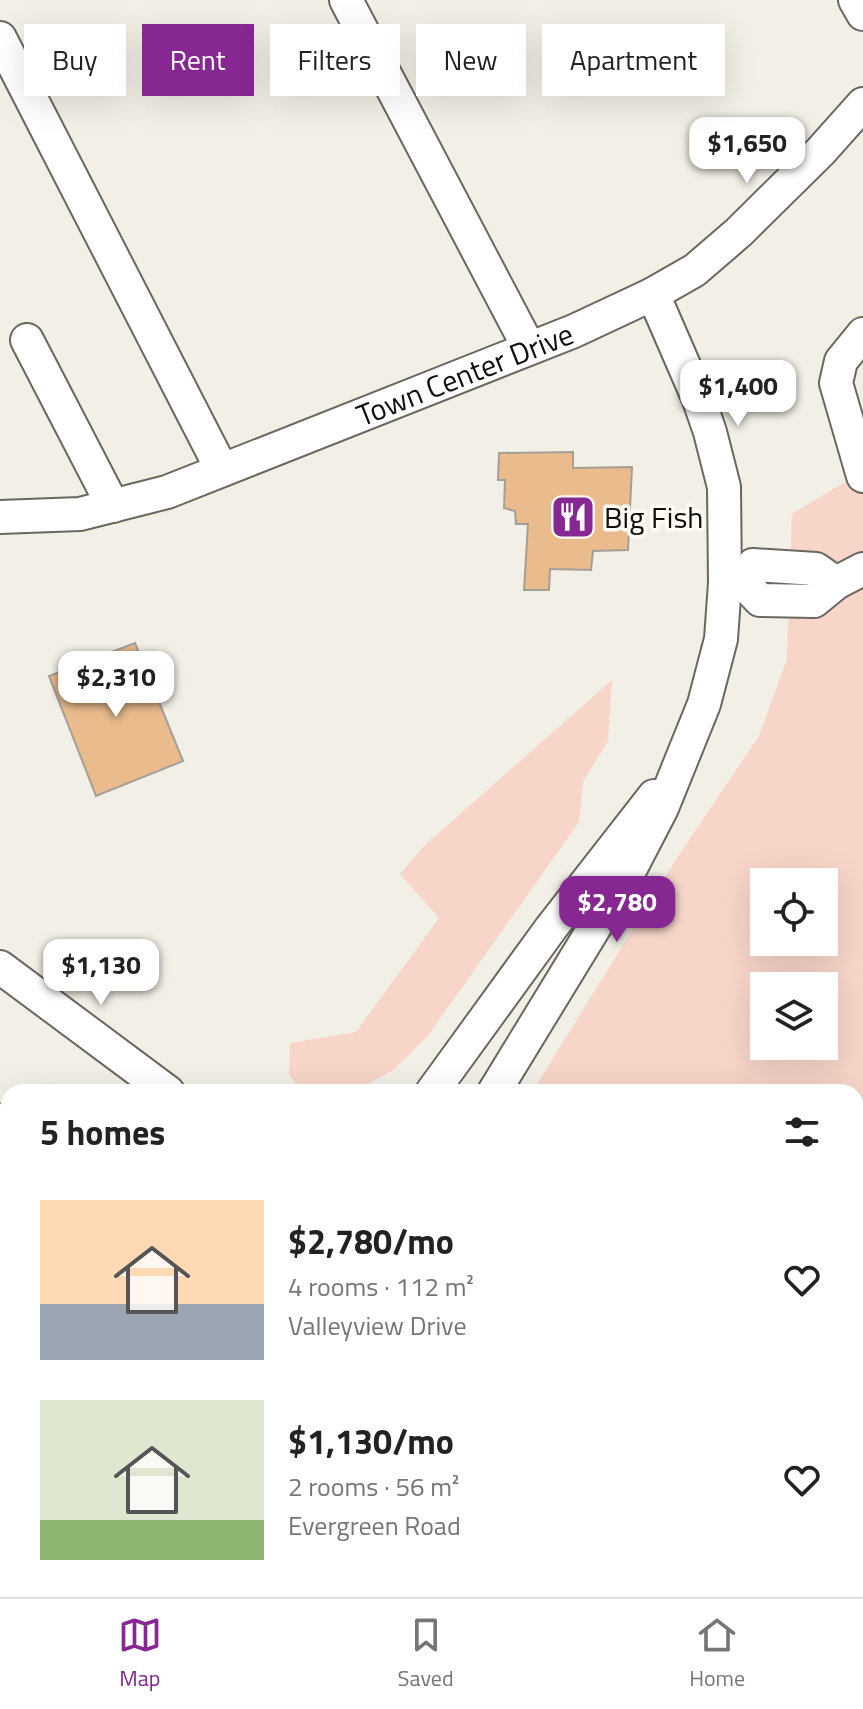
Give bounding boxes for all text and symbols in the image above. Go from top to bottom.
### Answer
chip: Buy [24,24,126,96]
chip: Rent [142,24,254,96]
chip: Filters [270,24,400,96]
chip: New [416,24,526,96]
chip: Apartment [542,24,725,96]
pin: $1,650 [682,117,812,185]
text: $1,650 [707,123,787,162]
street label: Town Center Drive [349,311,580,438]
pin: $1,400 [673,360,803,428]
text: $1,400 [698,366,778,405]
restaurant icon: Big Fish [549,493,597,541]
place label: Big Fish [604,494,703,540]
pin: $2,310 [51,651,181,719]
text: $2,310 [76,657,156,696]
map controls [750,868,838,1060]
button: locate [750,868,838,956]
pin: $2,780 [552,876,682,944]
text: $2,780 [577,882,657,921]
pin: $1,130 [36,939,166,1007]
text: $1,130 [61,945,141,984]
button: layers [750,972,838,1060]
text: 5 homes [40,1106,165,1158]
icon: filters [780,1110,824,1154]
text: $2,780/mo [288,1215,454,1267]
icon: home [104,1232,200,1328]
icon: heart [780,1258,824,1302]
text: 4 rooms · 112 m² [288,1267,474,1306]
text: Valleyview Drive [288,1306,467,1345]
text: $1,130/mo [288,1415,454,1467]
icon: home [104,1432,200,1528]
icon: heart [780,1458,824,1502]
text: 2 rooms · 56 m² [288,1467,459,1506]
text: Evergreen Road [288,1506,461,1545]
tab: Map [118,1613,162,1695]
tab: Saved [398,1613,454,1695]
tab: Home [689,1613,745,1695]

